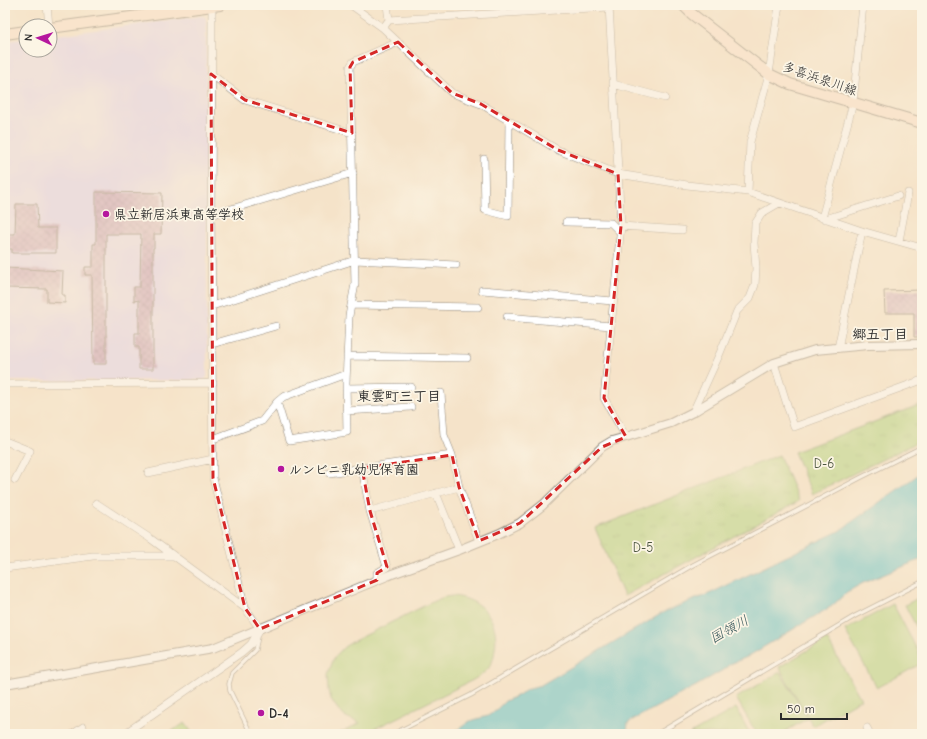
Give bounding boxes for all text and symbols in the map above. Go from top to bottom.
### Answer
north arrow [18,18,58,58]
text: N [22,33,35,41]
street label: 多喜浜泉川線 [781,59,860,99]
place label: 県立新居浜東高等学校 [114,207,244,222]
marker: 県立新居浜東高等学校 [101,209,111,219]
district label: 郷五丁目 [852,326,908,343]
district label: 東雲町三丁目 [357,388,441,405]
park label: D-6 [814,456,834,471]
place label: ルンビニ乳幼児保育園 [289,462,419,477]
marker: ルンビニ乳幼児保育園 [276,464,286,474]
park label: D-5 [633,540,653,555]
water label: 国領川 [707,612,752,647]
scale bar [781,695,847,721]
text: 50 m [787,702,815,716]
place label: D-4 [269,706,289,721]
marker: D-4 [256,708,266,718]

